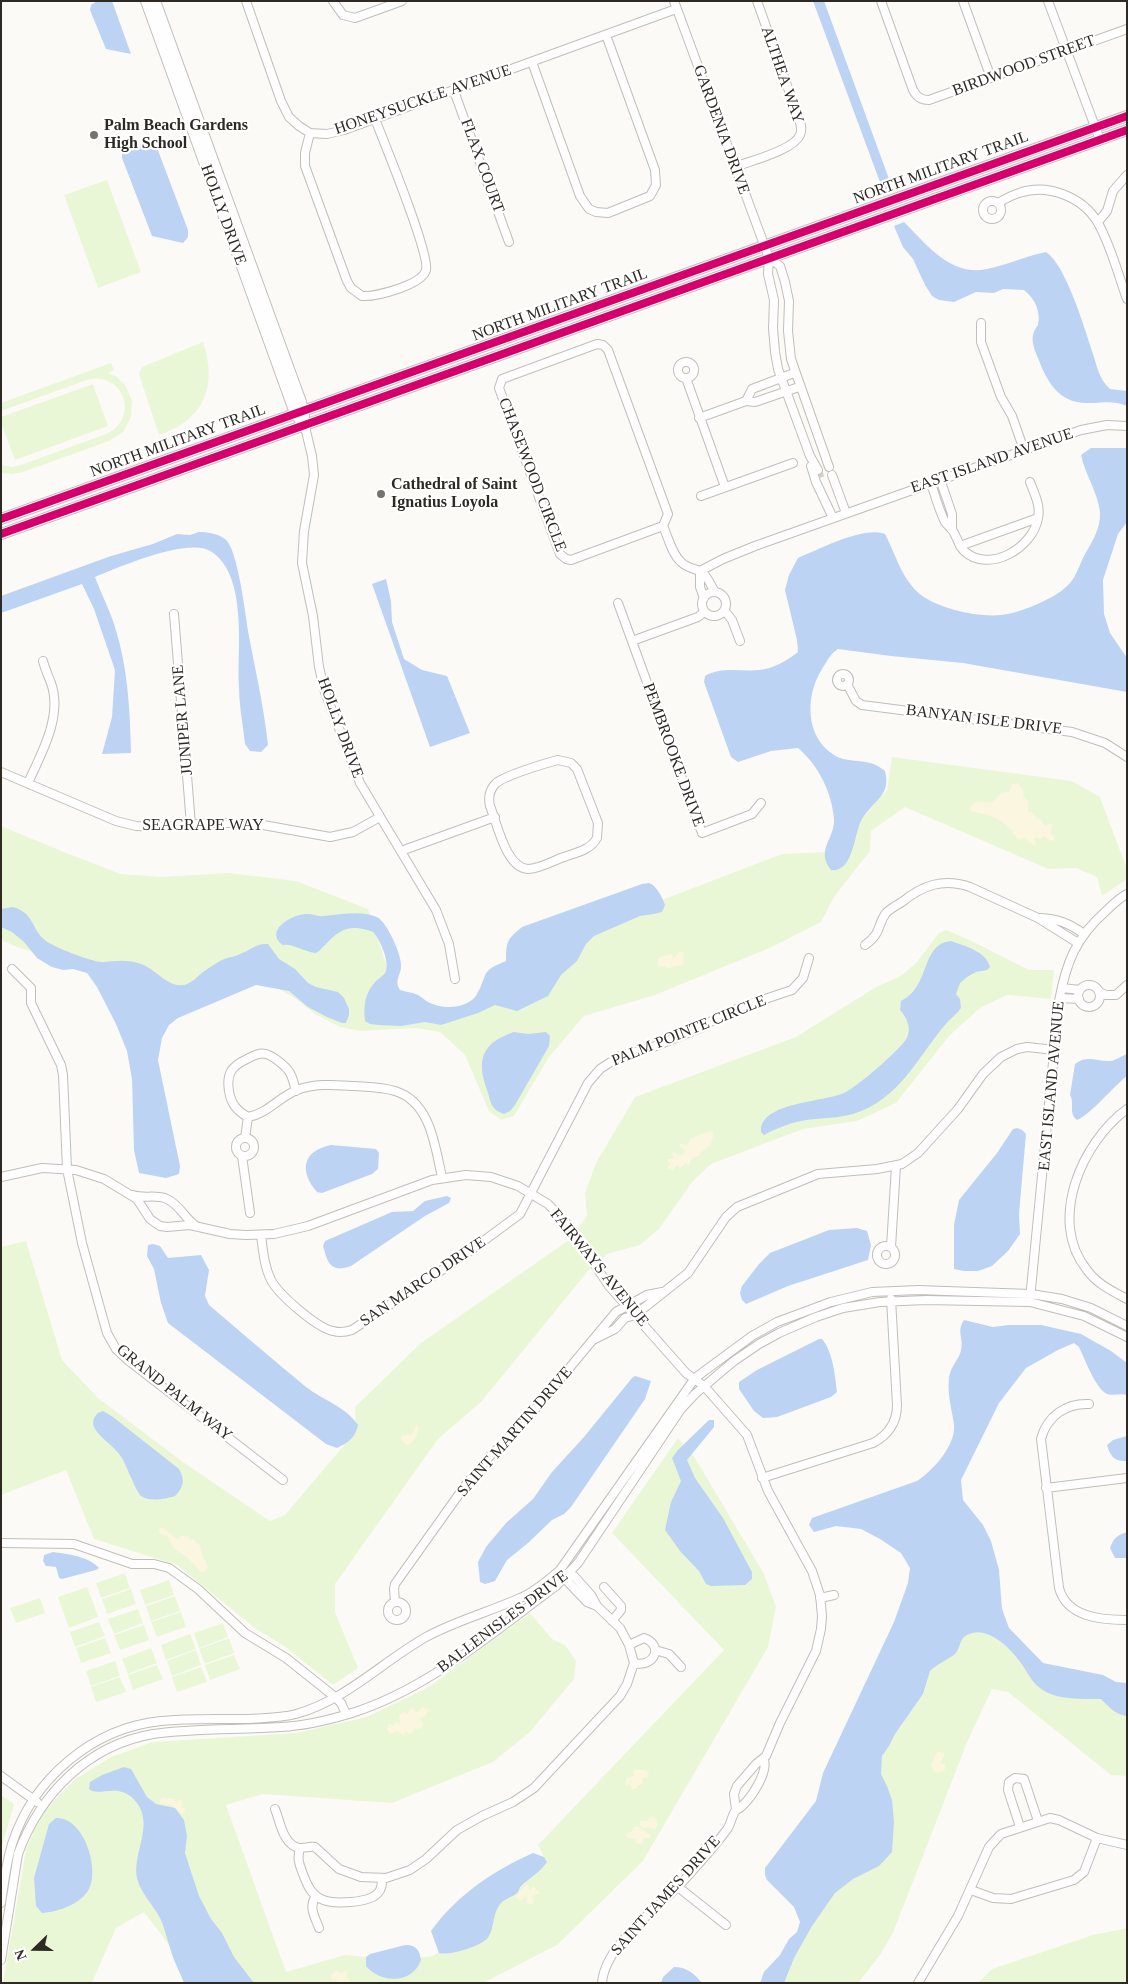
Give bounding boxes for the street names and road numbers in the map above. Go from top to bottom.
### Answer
street label: ALTHEA WAY [756,24,808,126]
street label: BIRDWOOD STREET [950,31,1098,101]
street label: HONEYSUCKLE AVENUE [332,61,514,139]
street label: GARDENIA DRIVE [689,63,753,197]
street label: FLAX COURT [456,116,508,216]
street label: NORTH MILITARY TRAIL [851,127,1031,209]
street label: HOLLY DRIVE [196,162,250,268]
street label: NORTH MILITARY TRAIL [470,264,650,346]
street label: CHASEWOOD CIRCLE [494,395,570,555]
street label: NORTH MILITARY TRAIL [88,400,268,482]
street label: EAST ISLAND AVENUE [908,424,1076,498]
street label: JUNIPER LANE [169,664,197,776]
street label: HOLLY DRIVE [313,675,367,781]
street label: PEMBROOKE DRIVE [638,681,708,829]
street label: BANYAN ISLE DRIVE [905,701,1063,739]
street label: SEAGRAPE WAY [142,816,264,836]
street label: PALM POINTE CIRCLE [609,991,769,1071]
street label: EAST ISLAND AVENUE [1035,1000,1069,1172]
street label: FAIRWAYS AVENUE [546,1205,652,1331]
street label: SAN MARCO DRIVE [356,1233,490,1331]
street label: GRAND PALM WAY [112,1341,236,1445]
street label: SAINT MARTIN DRIVE [453,1363,577,1501]
street label: BALLENISLES DRIVE [434,1567,572,1677]
street label: SAINT JAMES DRIVE [607,1832,725,1960]

